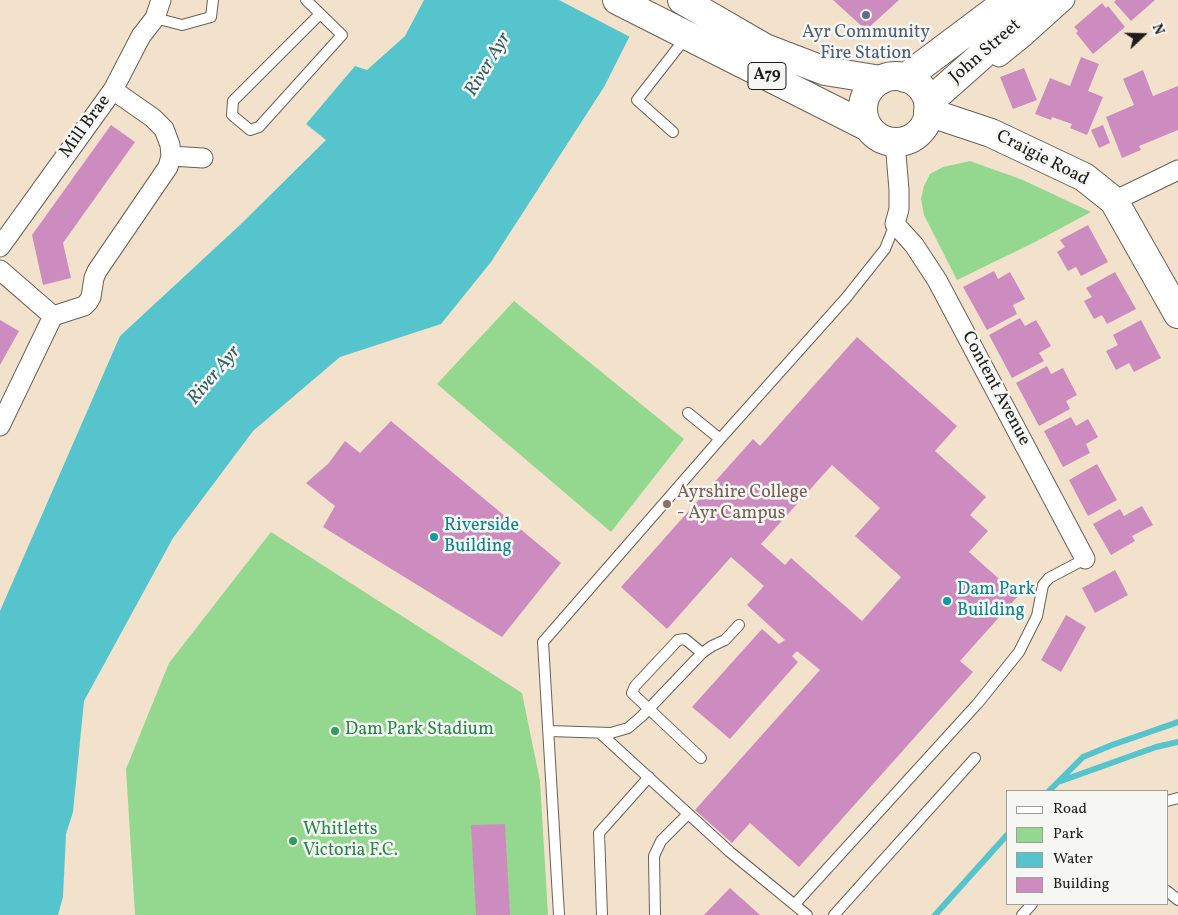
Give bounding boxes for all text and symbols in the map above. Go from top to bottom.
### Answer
marker: Ayr Community Fire Station [860,9,872,21]
north arrow [1118,10,1168,60]
street label: John Street [946,15,1026,89]
text: N [1147,21,1168,38]
place label: Ayr Community Fire Station [802,23,930,66]
water label: River Ayr [461,29,517,101]
road number: A79 [748,62,786,90]
street label: Mill Brae [56,91,116,163]
street label: Craigie Road [992,126,1092,192]
street label: Content Avenue [956,328,1034,450]
water label: River Ayr [184,342,246,410]
place label: Ayrshire College - Ayr Campus [677,483,808,526]
marker: Ayrshire College - Ayr Campus [661,498,673,510]
place label: Riverside Building [444,516,519,558]
marker: Riverside Building [428,531,440,543]
place label: Dam Park Building [957,580,1035,622]
marker: Dam Park Building [941,595,953,607]
place label: Dam Park Stadium [345,720,494,742]
marker: Dam Park Stadium [329,725,341,737]
legend [1006,790,1168,905]
text: Road [1053,799,1087,820]
place label: Whitletts Victoria F.C. [303,820,398,862]
text: Park [1053,824,1084,845]
marker: Whitletts Victoria F.C. [287,835,299,847]
text: Water [1053,849,1093,870]
text: Building [1053,874,1109,895]

